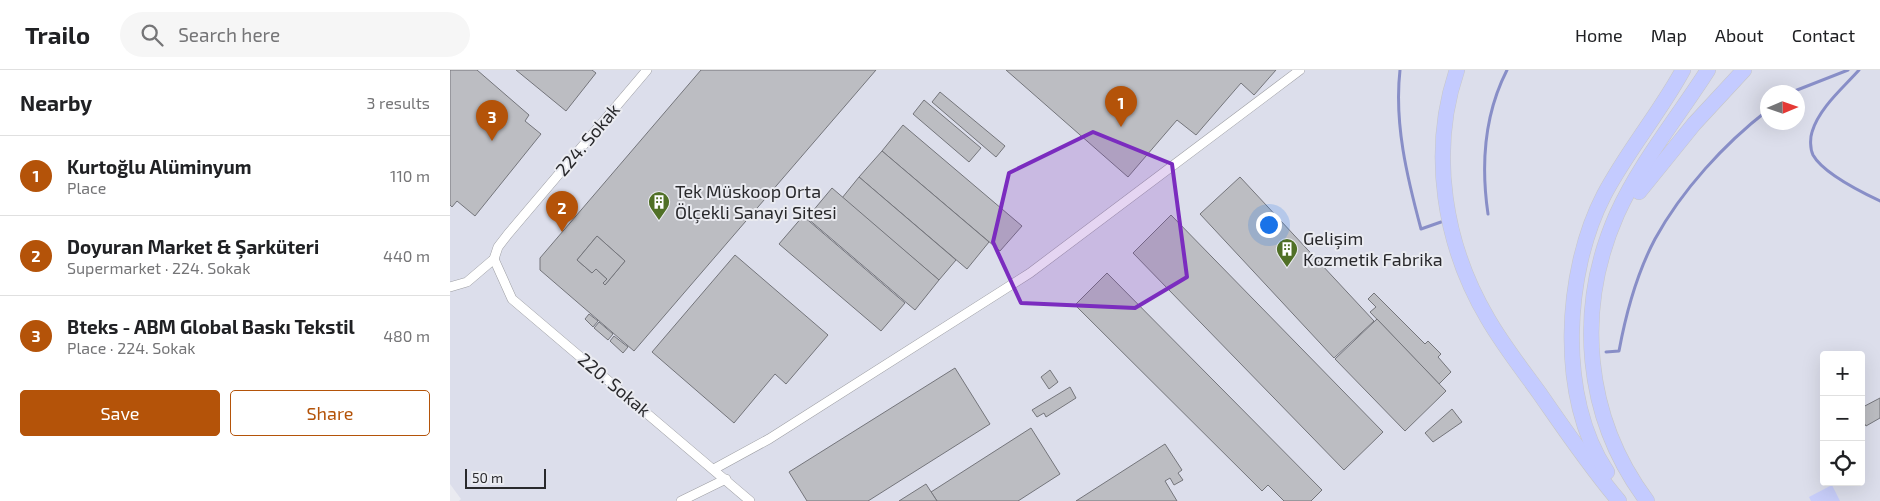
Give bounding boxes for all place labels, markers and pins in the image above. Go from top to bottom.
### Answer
pin: 1 [1105,86,1137,127]
pin: 3 [476,100,508,141]
place label: Tek Müskoop Orta Ölçekli Sanayi Sitesi [675,180,837,224]
building icon: Tek Müskoop Orta Ölçekli Sanayi Sitesi [647,190,671,221]
pin: 2 [546,191,578,232]
place label: Gelişim Kozmetik Fabrika [1303,227,1443,270]
building icon: Gelişim Kozmetik Fabrika [1275,237,1299,268]

